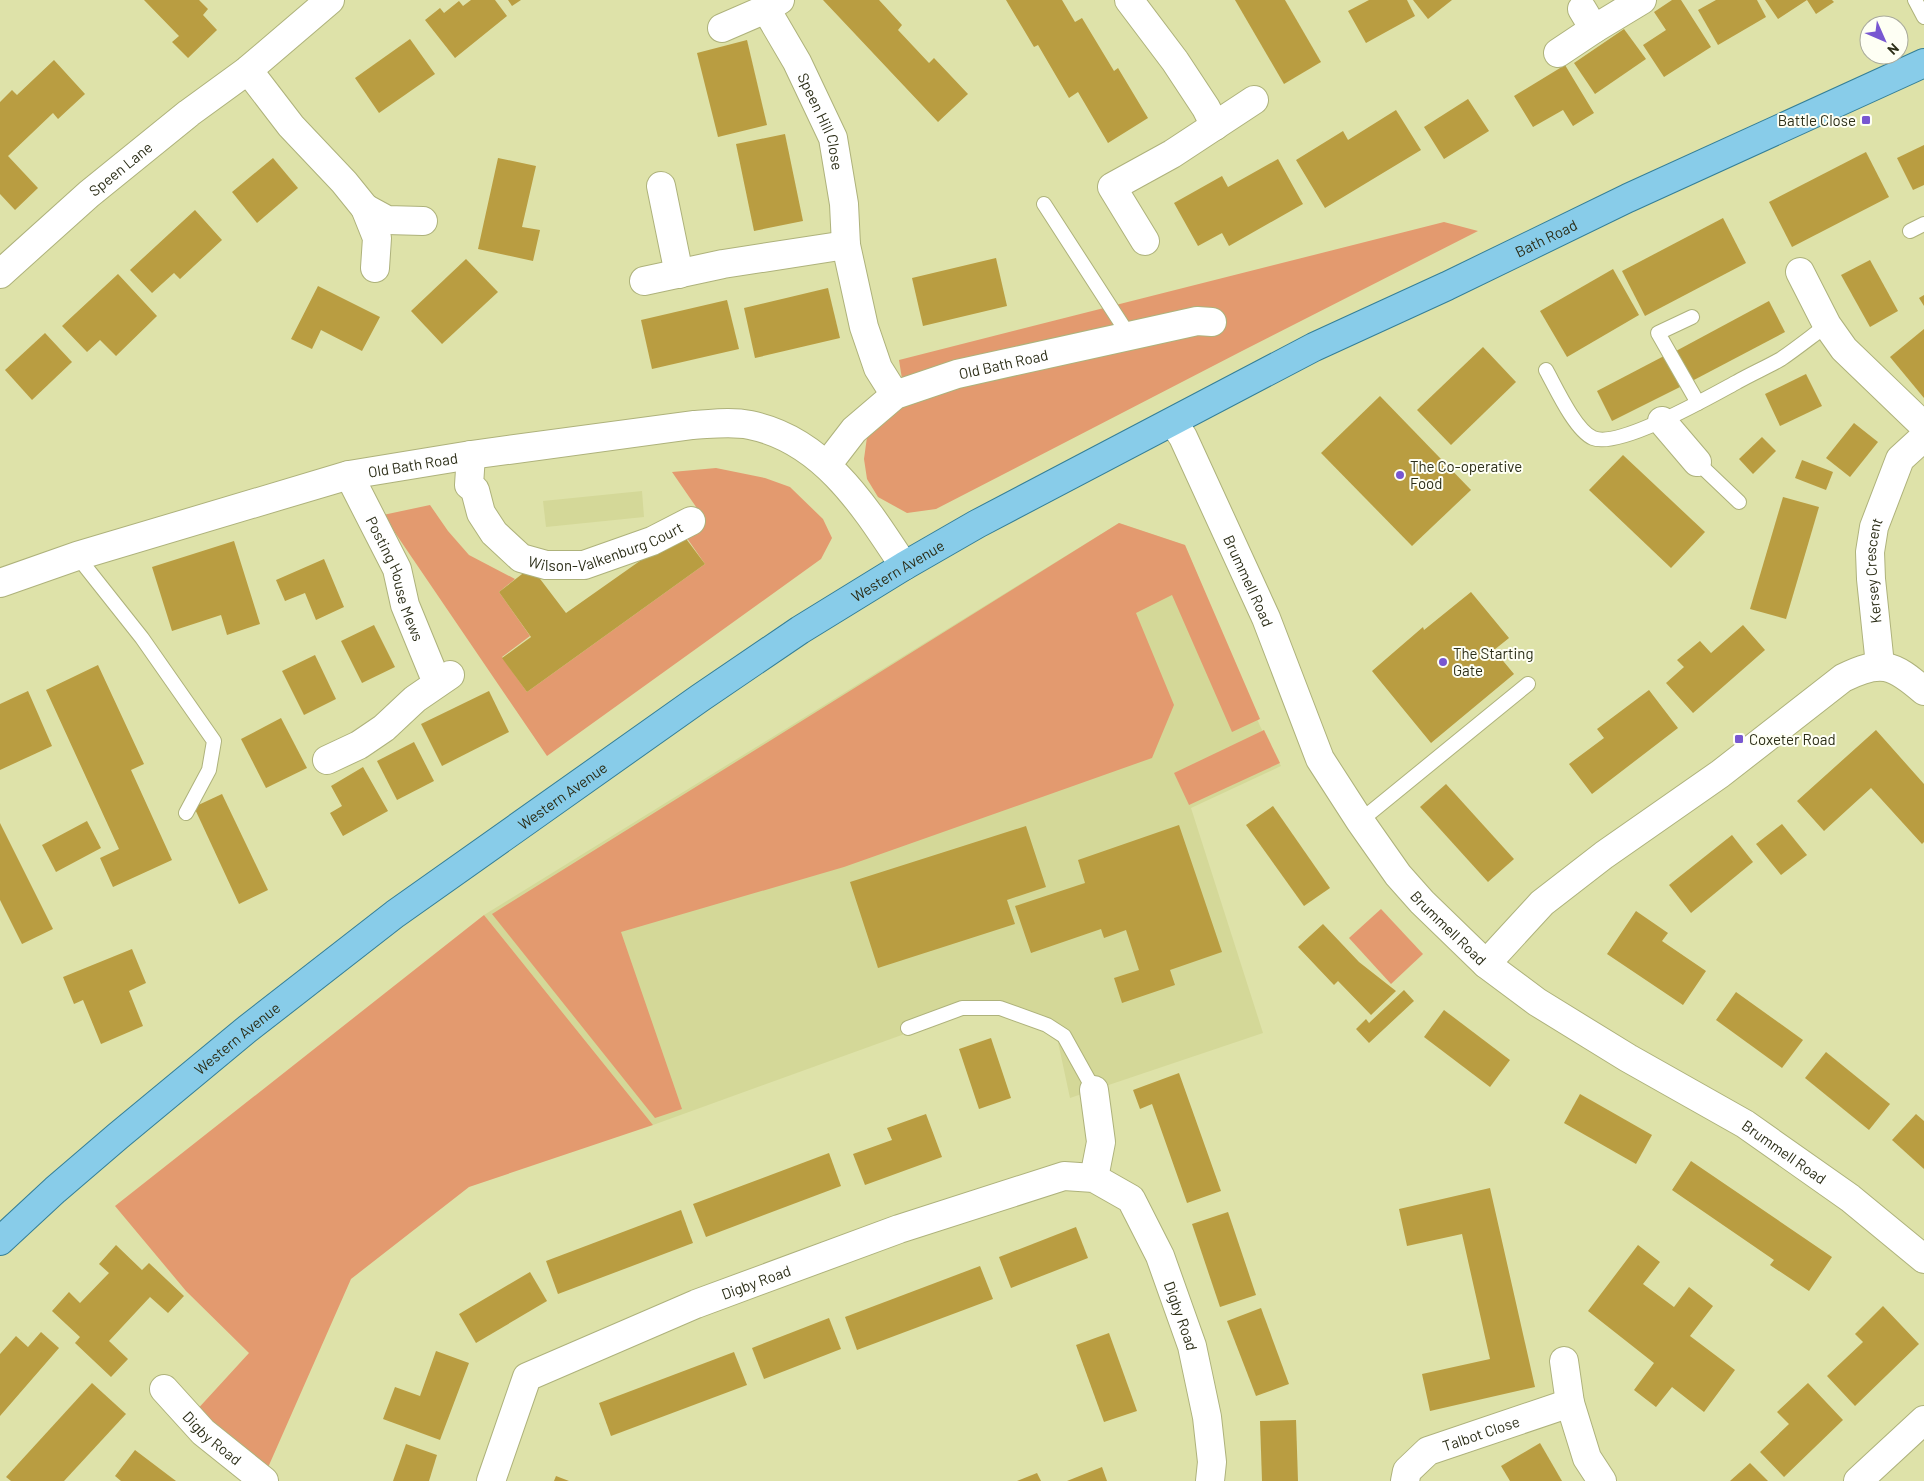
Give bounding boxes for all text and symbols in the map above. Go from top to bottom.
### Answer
north arrow [1859,15,1909,65]
text: N [1884,40,1903,59]
street label: Speen Hill Close [794,70,847,171]
place label: Battle Close [1778,111,1856,129]
marker: Battle Close [1860,114,1872,126]
street label: Speen Lane [85,138,156,200]
street label: Bath Road [1512,215,1580,261]
street label: Old Bath Road [957,345,1050,382]
street label: Old Bath Road [367,448,459,481]
place label: The Co-operative Food [1410,457,1522,492]
marker: The Co-operative Food [1394,469,1406,481]
street label: Posting House Mews [363,513,428,644]
street label: Kersey Crescent [1861,515,1886,624]
street label: Wilson-Valkenburg Court [526,518,686,574]
street label: Brummell Road [1220,532,1277,629]
street label: Western Avenue [848,536,947,605]
place label: The Starting Gate [1453,644,1533,679]
marker: The Starting Gate [1437,656,1449,668]
place label: Coxeter Road [1749,730,1836,748]
marker: Coxeter Road [1733,733,1745,745]
street label: Western Avenue [514,758,610,833]
street label: Brummell Road [1407,887,1490,969]
street label: Western Avenue [190,998,283,1078]
street label: Brummell Road [1739,1116,1830,1187]
street label: Digby Road [719,1261,793,1303]
street label: Digby Road [1161,1279,1202,1352]
street label: Digby Road [179,1407,245,1469]
street label: Talbot Close [1440,1412,1522,1454]

